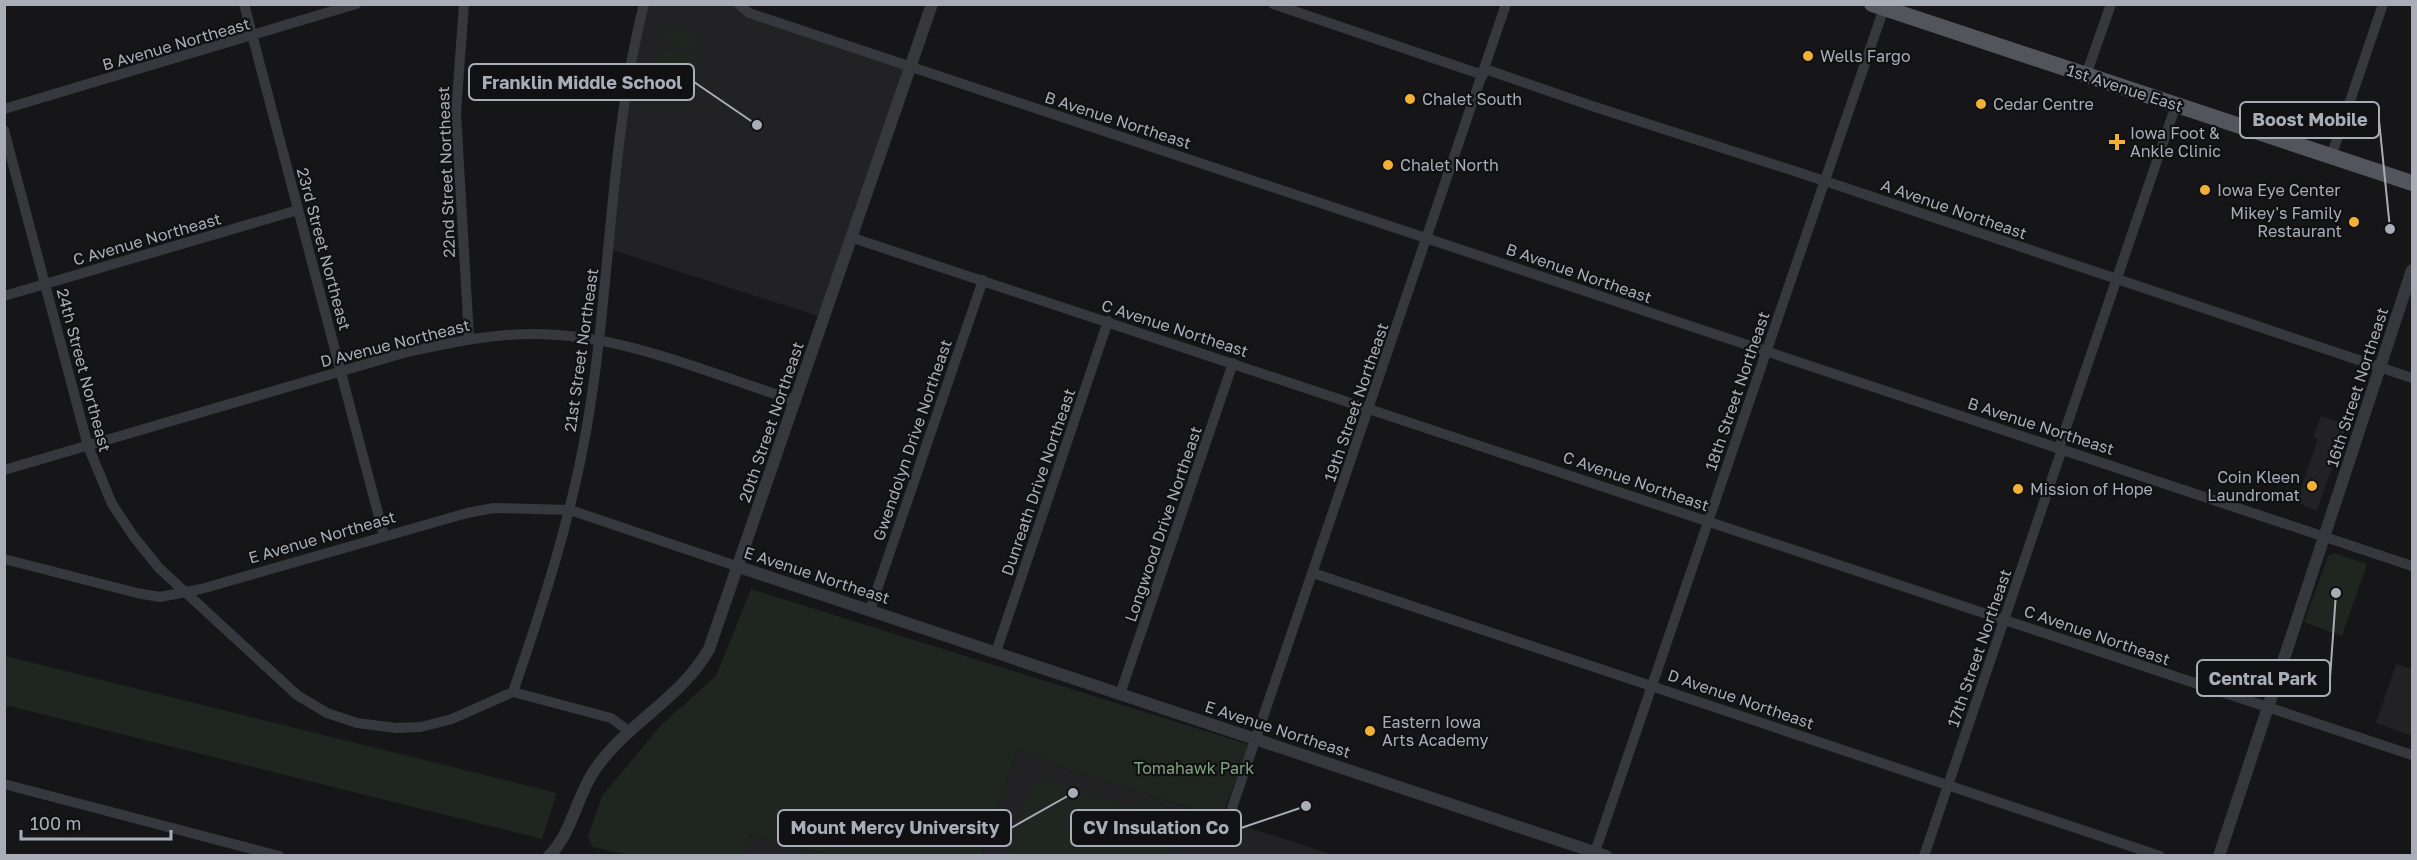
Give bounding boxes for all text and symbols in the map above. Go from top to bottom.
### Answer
street label: B Avenue Northeast [100,13,252,75]
place label: Wells Fargo [1820,46,1910,66]
marker: Wells Fargo [1801,49,1815,63]
street label: 1st Avenue East [2065,60,2185,116]
callout: Franklin Middle School [469,64,694,100]
text: Franklin Middle School [482,71,682,93]
street label: 22nd Street Northeast [433,86,459,258]
street label: B Avenue Northeast [1042,87,1194,153]
place label: Chalet South [1422,89,1522,109]
marker: Chalet South [1403,92,1417,106]
place label: Cedar Centre [1993,94,2094,114]
marker: Cedar Centre [1974,97,1988,111]
callout: Boost Mobile [2240,102,2379,138]
text: Boost Mobile [2252,108,2368,130]
place label: Iowa Foot & Ankle Clinic [2130,123,2221,161]
marker: Iowa Foot & Ankle Clinic [2108,133,2126,151]
place label: Chalet North [1400,155,1499,175]
marker: Chalet North [1381,158,1395,172]
street label: 23rd Street Northeast [293,165,355,333]
street label: A Avenue Northeast [1878,175,2030,243]
place label: Iowa Eye Center [2217,180,2340,200]
marker: Iowa Eye Center [2198,183,2212,197]
place label: Mikey's Family Restaurant [2230,203,2342,241]
street label: C Avenue Northeast [71,208,223,270]
marker: Mikey's Family Restaurant [2347,215,2361,229]
street label: B Avenue Northeast [1503,239,1655,307]
street label: 21st Street Northeast [560,267,602,433]
street label: 24th Street Northeast [53,286,115,454]
street label: C Avenue Northeast [1099,295,1251,361]
street label: 16th Street Northeast [2322,305,2392,469]
street label: 18th Street Northeast [1700,309,1774,473]
street label: D Avenue Northeast [318,315,472,371]
street label: 19th Street Northeast [1319,320,1393,484]
street label: Gwendolyn Drive Northeast [868,337,956,543]
street label: 20th Street Northeast [734,339,808,505]
street label: Dunreath Drive Northeast [997,386,1079,578]
street label: B Avenue Northeast [1965,393,2117,459]
street label: Longwood Drive Northeast [1120,424,1206,624]
street label: C Avenue Northeast [1560,447,1712,515]
place label: Coin Kleen Laundromat [2207,467,2300,505]
place label: Mission of Hope [2030,479,2153,499]
marker: Coin Kleen Laundromat [2305,479,2319,493]
marker: Mission of Hope [2011,482,2025,496]
street label: E Avenue Northeast [246,506,398,568]
street label: E Avenue Northeast [742,542,892,608]
street label: 17th Street Northeast [1943,566,2015,730]
street label: C Avenue Northeast [2021,601,2173,669]
callout: Central Park [2197,660,2330,696]
street label: D Avenue Northeast [1665,665,1817,733]
text: Central Park [2209,667,2318,689]
street label: E Avenue Northeast [1203,696,1353,762]
place label: Eastern Iowa Arts Academy [1382,712,1488,750]
marker: Eastern Iowa Arts Academy [1363,724,1377,738]
park label: Tomahawk Park [1134,758,1254,778]
scale bar [21,803,171,841]
callout: Mount Mercy University [778,810,1011,846]
callout: CV Insulation Co [1071,810,1241,846]
text: 100 m [30,812,81,834]
text: Mount Mercy University [790,816,1000,838]
text: CV Insulation Co [1083,816,1229,838]

